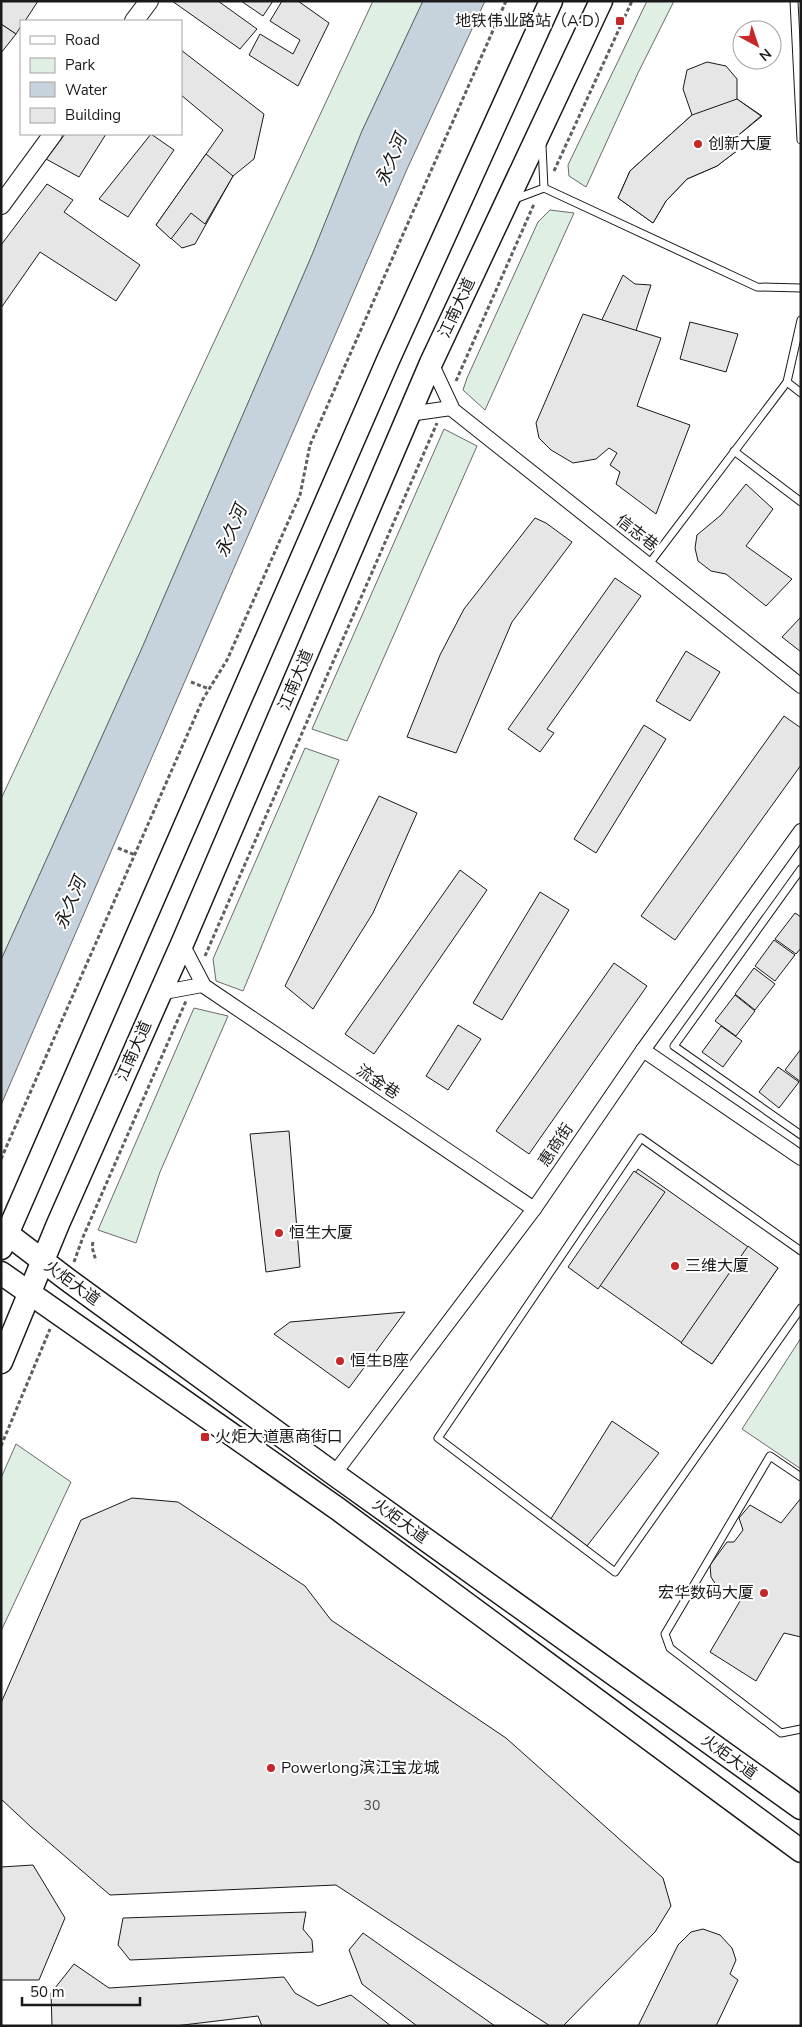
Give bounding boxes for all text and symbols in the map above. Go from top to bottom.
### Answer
place label: 地铁伟业路站（A·D） [455,10,610,32]
marker: 地铁伟业路站（A·D） [614,15,626,27]
legend [20,20,182,135]
north arrow [732,20,782,70]
text: Road [65,30,100,50]
text: N [755,44,775,65]
text: Park [65,55,95,75]
text: Water [65,80,108,100]
text: Building [65,105,121,125]
water label: 永久河 [369,128,414,190]
place label: 创新大厦 [708,133,772,155]
marker: 创新大厦 [692,138,704,150]
street label: 江南大道 [434,274,480,342]
water label: 永久河 [209,499,254,561]
street label: 信志巷 [611,510,663,556]
street label: 江南大道 [273,646,319,714]
water label: 永久河 [48,871,93,933]
street label: 江南大道 [111,1017,157,1085]
street label: 流金巷 [352,1059,404,1105]
street label: 惠商街 [533,1119,579,1171]
place label: 恒生大厦 [289,1222,353,1244]
marker: 恒生大厦 [273,1227,285,1239]
street label: 火炬大道 [40,1255,104,1311]
place label: 三维大厦 [685,1255,749,1277]
marker: 三维大厦 [669,1260,681,1272]
place label: 恒生B座 [350,1350,409,1372]
marker: 恒生B座 [334,1355,346,1367]
place label: 火炬大道惠商街口 [215,1426,343,1448]
marker: 火炬大道惠商街口 [199,1431,211,1443]
street label: 火炬大道 [368,1493,432,1549]
place label: 宏华数码大厦 [658,1582,754,1604]
marker: 宏华数码大厦 [758,1587,770,1599]
street label: 火炬大道 [697,1729,761,1785]
place label: Powerlong滨江宝龙城 [281,1757,439,1779]
marker: Powerlong滨江宝龙城 [265,1762,277,1774]
house number: 30 [364,1796,380,1815]
scale bar [22,1974,140,2006]
text: 50 m [30,1982,65,2002]

